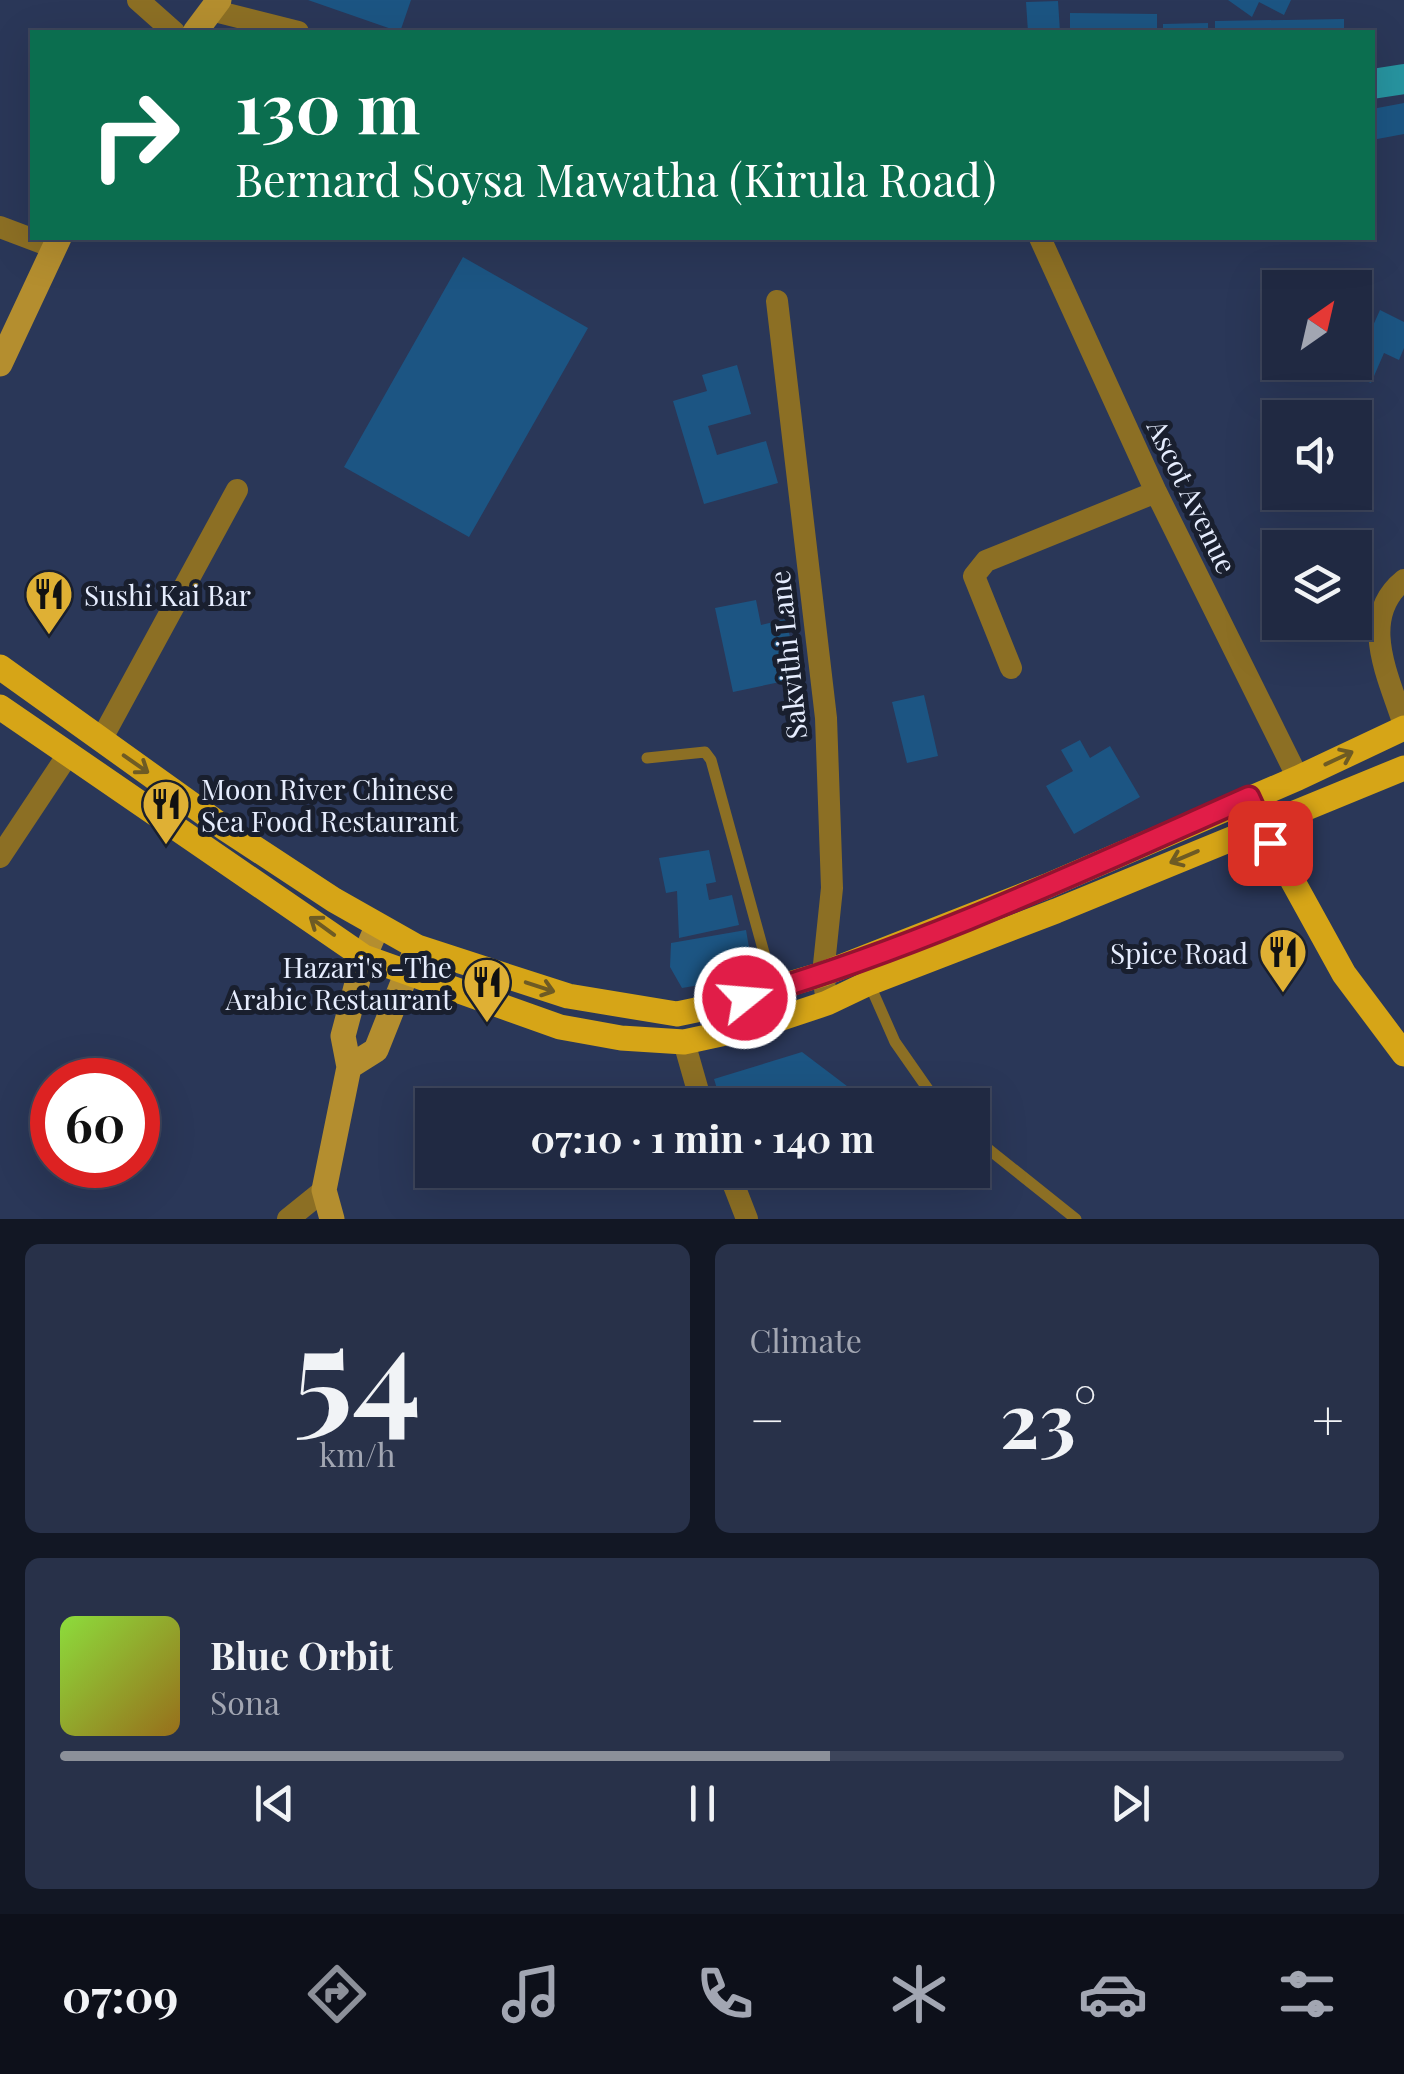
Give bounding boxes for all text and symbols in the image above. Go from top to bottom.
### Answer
text: 130 m [235,58,420,152]
icon: right [70,70,200,200]
text: Bernard Soysa Mawatha (Kirula Road) [235,148,996,208]
north arrow [1262,270,1372,380]
map controls [1262,270,1372,640]
button: sound [1262,400,1372,510]
street label: Ascot Avenue [1139,412,1246,579]
button: layers [1262,530,1372,640]
restaurant icon: Sushi Kai Bar [23,568,75,636]
street label: Sakvithi Lane [760,569,814,741]
place label: Sushi Kai Bar [84,576,251,613]
one-way arrow [1323,748,1353,767]
one-way arrow [122,754,149,775]
place label: Moon River Chinese Sea Food Restaurant [201,770,459,839]
restaurant icon: Moon River Chinese Sea Food Restaurant [140,778,192,846]
pin [1228,801,1313,886]
icon: arrive [1243,816,1298,871]
one-way arrow [1169,850,1200,868]
one-way arrow [309,916,336,937]
restaurant icon: Spice Road [1257,926,1309,994]
place label: Spice Road [1110,934,1248,971]
position arrow [693,946,797,1050]
place label: Hazari's -The Arabic Restaurant [224,948,453,1017]
restaurant icon: Hazari's -The Arabic Restaurant [461,956,513,1024]
one-way arrow [524,979,556,997]
speed limit sign: 60 [30,1058,160,1188]
text: 07:10 · 1 min · 140 m [531,1112,874,1163]
text: 54 [293,1280,421,1454]
text: Climate [750,1318,862,1361]
text: 23° [1000,1367,1097,1467]
text: − [750,1381,785,1455]
text: + [1312,1381,1344,1455]
text: km/h [319,1432,396,1475]
text: Blue Orbit [210,1629,393,1680]
text: Sona [210,1680,280,1723]
icon: previous [247,1776,302,1831]
icon: pause [675,1776,730,1831]
icon: next [1103,1776,1158,1831]
icon: directions [302,1959,372,2029]
icon: music [496,1959,566,2029]
icon: phone [690,1959,760,2029]
icon: climate [884,1959,954,2029]
icon: car [1078,1959,1148,2029]
icon: filters [1272,1959,1342,2029]
text: 07:09 [62,1964,178,2024]

